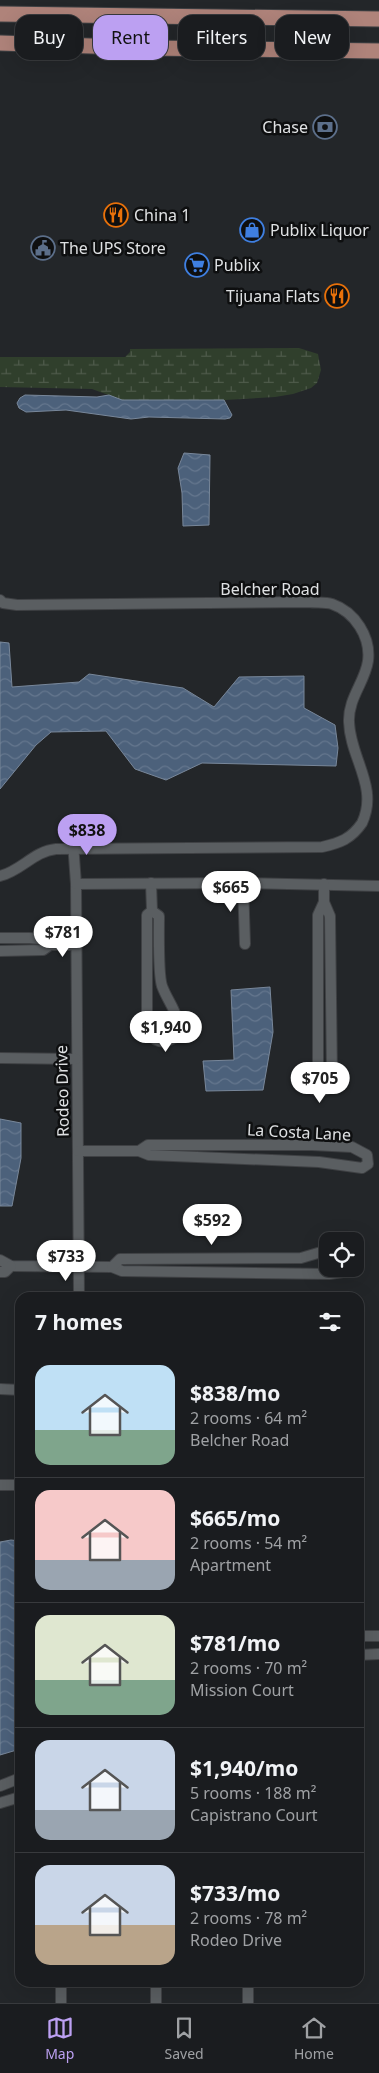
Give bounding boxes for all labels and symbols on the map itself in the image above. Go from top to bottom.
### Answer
bank icon: Chase [312,114,338,140]
place label: Chase [262,116,308,138]
restaurant icon: China 1 [103,202,129,228]
place label: China 1 [134,204,190,226]
shop icon: Publix Liquor [239,217,265,243]
place label: Publix Liquor [270,219,369,241]
public building icon: The UPS Store [30,235,56,261]
place label: The UPS Store [60,237,166,259]
supermarket icon: Publix [184,252,210,278]
place label: Publix [214,254,261,276]
restaurant icon: Tijuana Flats [324,283,350,309]
place label: Tijuana Flats [226,285,320,307]
street label: Belcher Road [220,578,320,600]
pin: $838 [57,814,117,856]
pin: $665 [201,870,261,913]
pin: $781 [33,916,93,958]
pin: $1,940 [125,1010,207,1053]
street label: Rodeo Drive [50,1045,74,1137]
pin: $705 [290,1062,350,1104]
street label: La Costa Lane [246,1118,352,1146]
pin: $592 [182,1204,242,1246]
pin: $733 [36,1240,96,1282]

